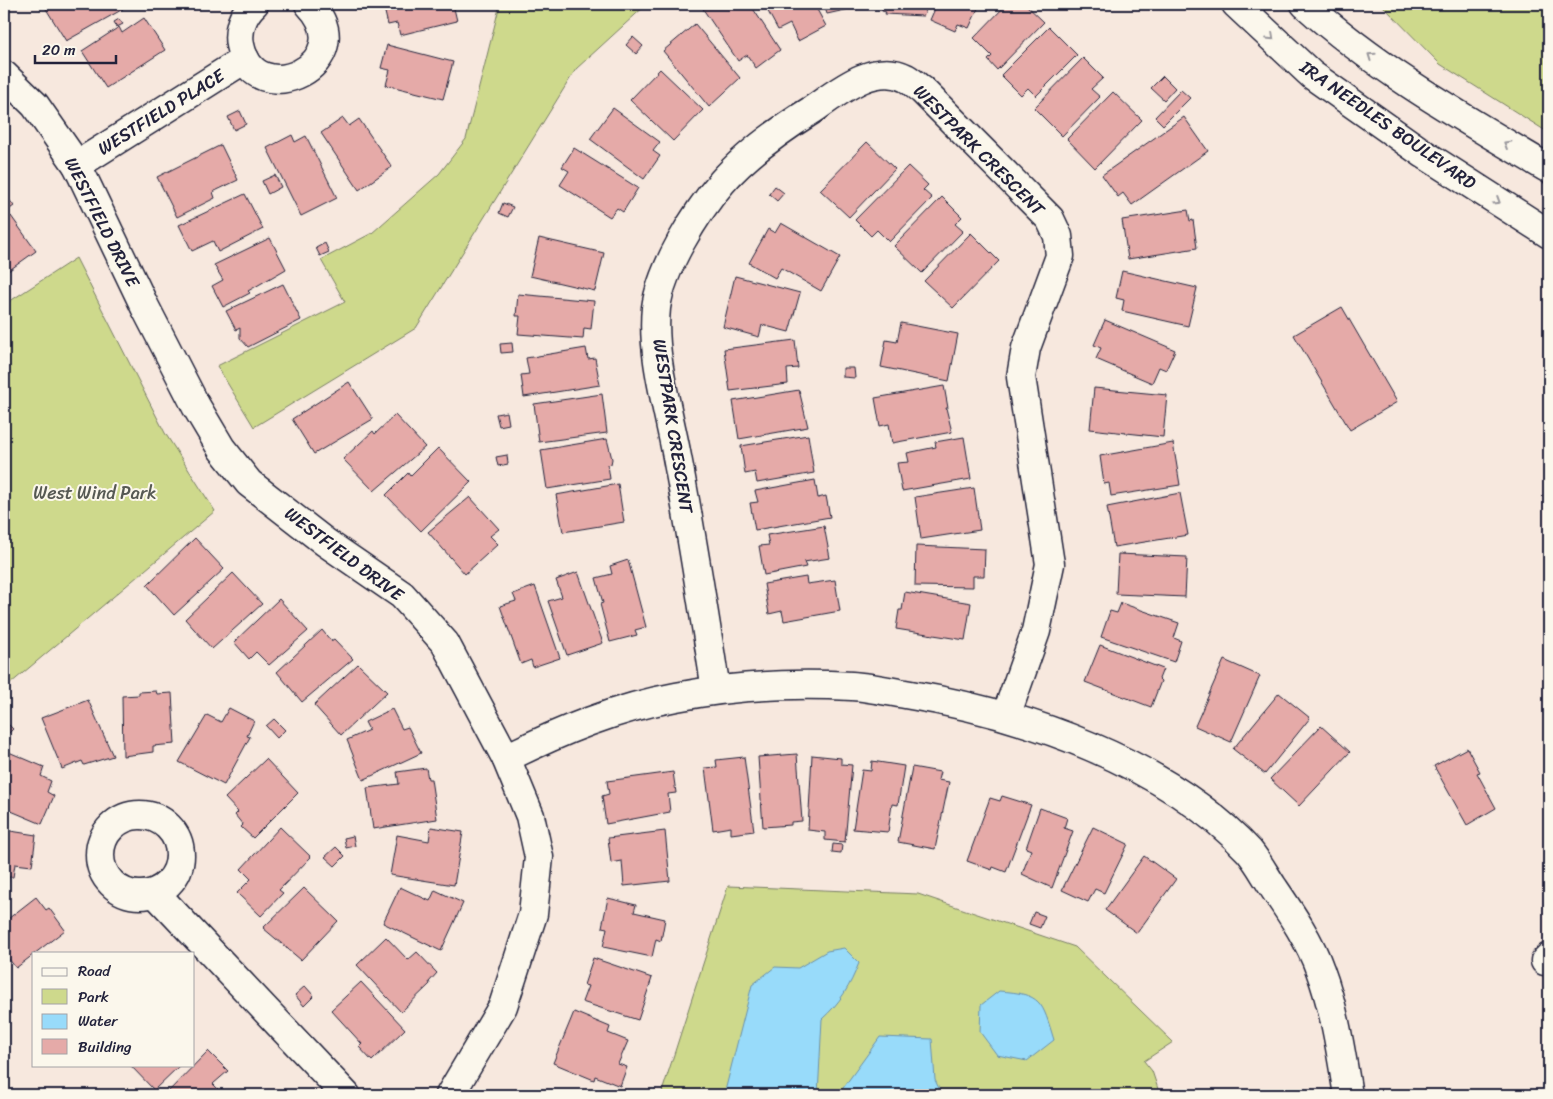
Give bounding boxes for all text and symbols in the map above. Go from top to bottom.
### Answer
one-way arrow [1266,31,1275,40]
scale bar [35,32,116,64]
text: 20 m [42,37,76,63]
street label: IRA NEEDLES BOULEVARD [1292,51,1483,198]
one-way arrow [1367,53,1377,62]
street label: WESTFIELD PLACE [91,59,232,164]
street label: WESTPARK CRESCENT [905,76,1053,224]
one-way arrow [1504,140,1513,150]
street label: WESTFIELD DRIVE [55,151,149,294]
one-way arrow [1492,194,1501,204]
street label: WESTPARK CRESCENT [643,337,703,517]
park label: West Wind Park [33,477,157,509]
street label: WESTFIELD DRIVE [277,498,411,610]
legend [32,952,195,1066]
text: Road [78,958,111,984]
text: Park [78,984,109,1010]
text: Water [78,1008,118,1034]
text: Building [78,1034,132,1060]

